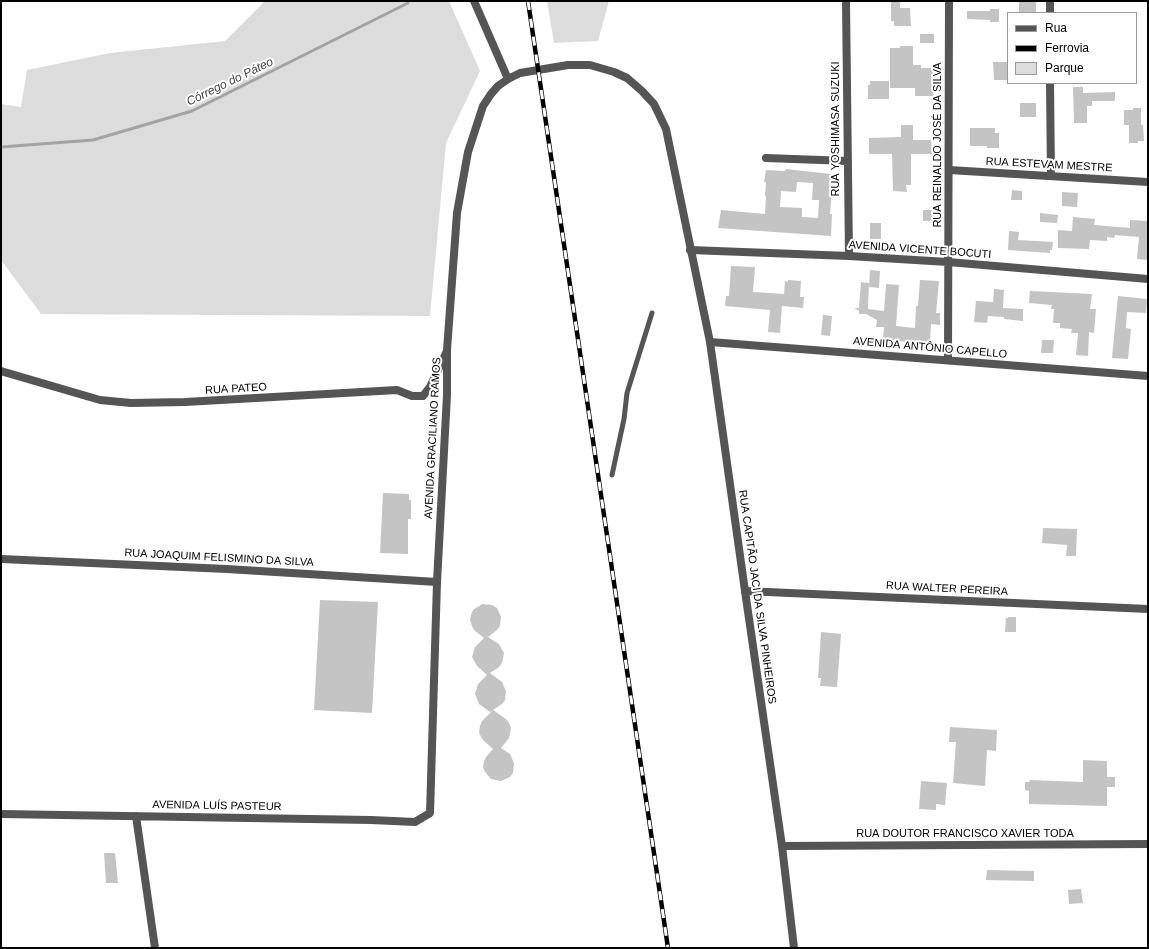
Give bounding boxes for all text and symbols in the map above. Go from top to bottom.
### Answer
legend [1007,12,1137,84]
text: Rua [1045,21,1067,35]
text: Ferrovia [1045,41,1089,55]
water label: Córrego do Páteo [184,55,276,109]
street label: RUA YOSHIMASA SUZUKI [829,61,843,197]
text: Parque [1045,61,1084,75]
street label: RUA REINALDO JOSÉ DA SILVA [931,62,945,228]
street label: RUA ESTEVAM MESTRE [985,155,1113,175]
street label: AVENIDA VICENTE BOCUTI [848,238,992,262]
street label: AVENIDA ANTÔNIO CAPELLO [852,335,1008,361]
street label: AVENIDA GRACILIANO RAMOS [422,357,444,519]
street label: RUA PATEO [205,381,267,397]
street label: RUA CAPITÃO JACI DA SILVA PINHEIROS [735,489,779,705]
street label: RUA JOAQUIM FELISMINO DA SILVA [124,546,314,570]
street label: RUA WALTER PEREIRA [886,579,1008,599]
street label: AVENIDA LUÍS PASTEUR [152,798,282,814]
street label: RUA DOUTOR FRANCISCO XAVIER TODA [856,827,1074,841]

